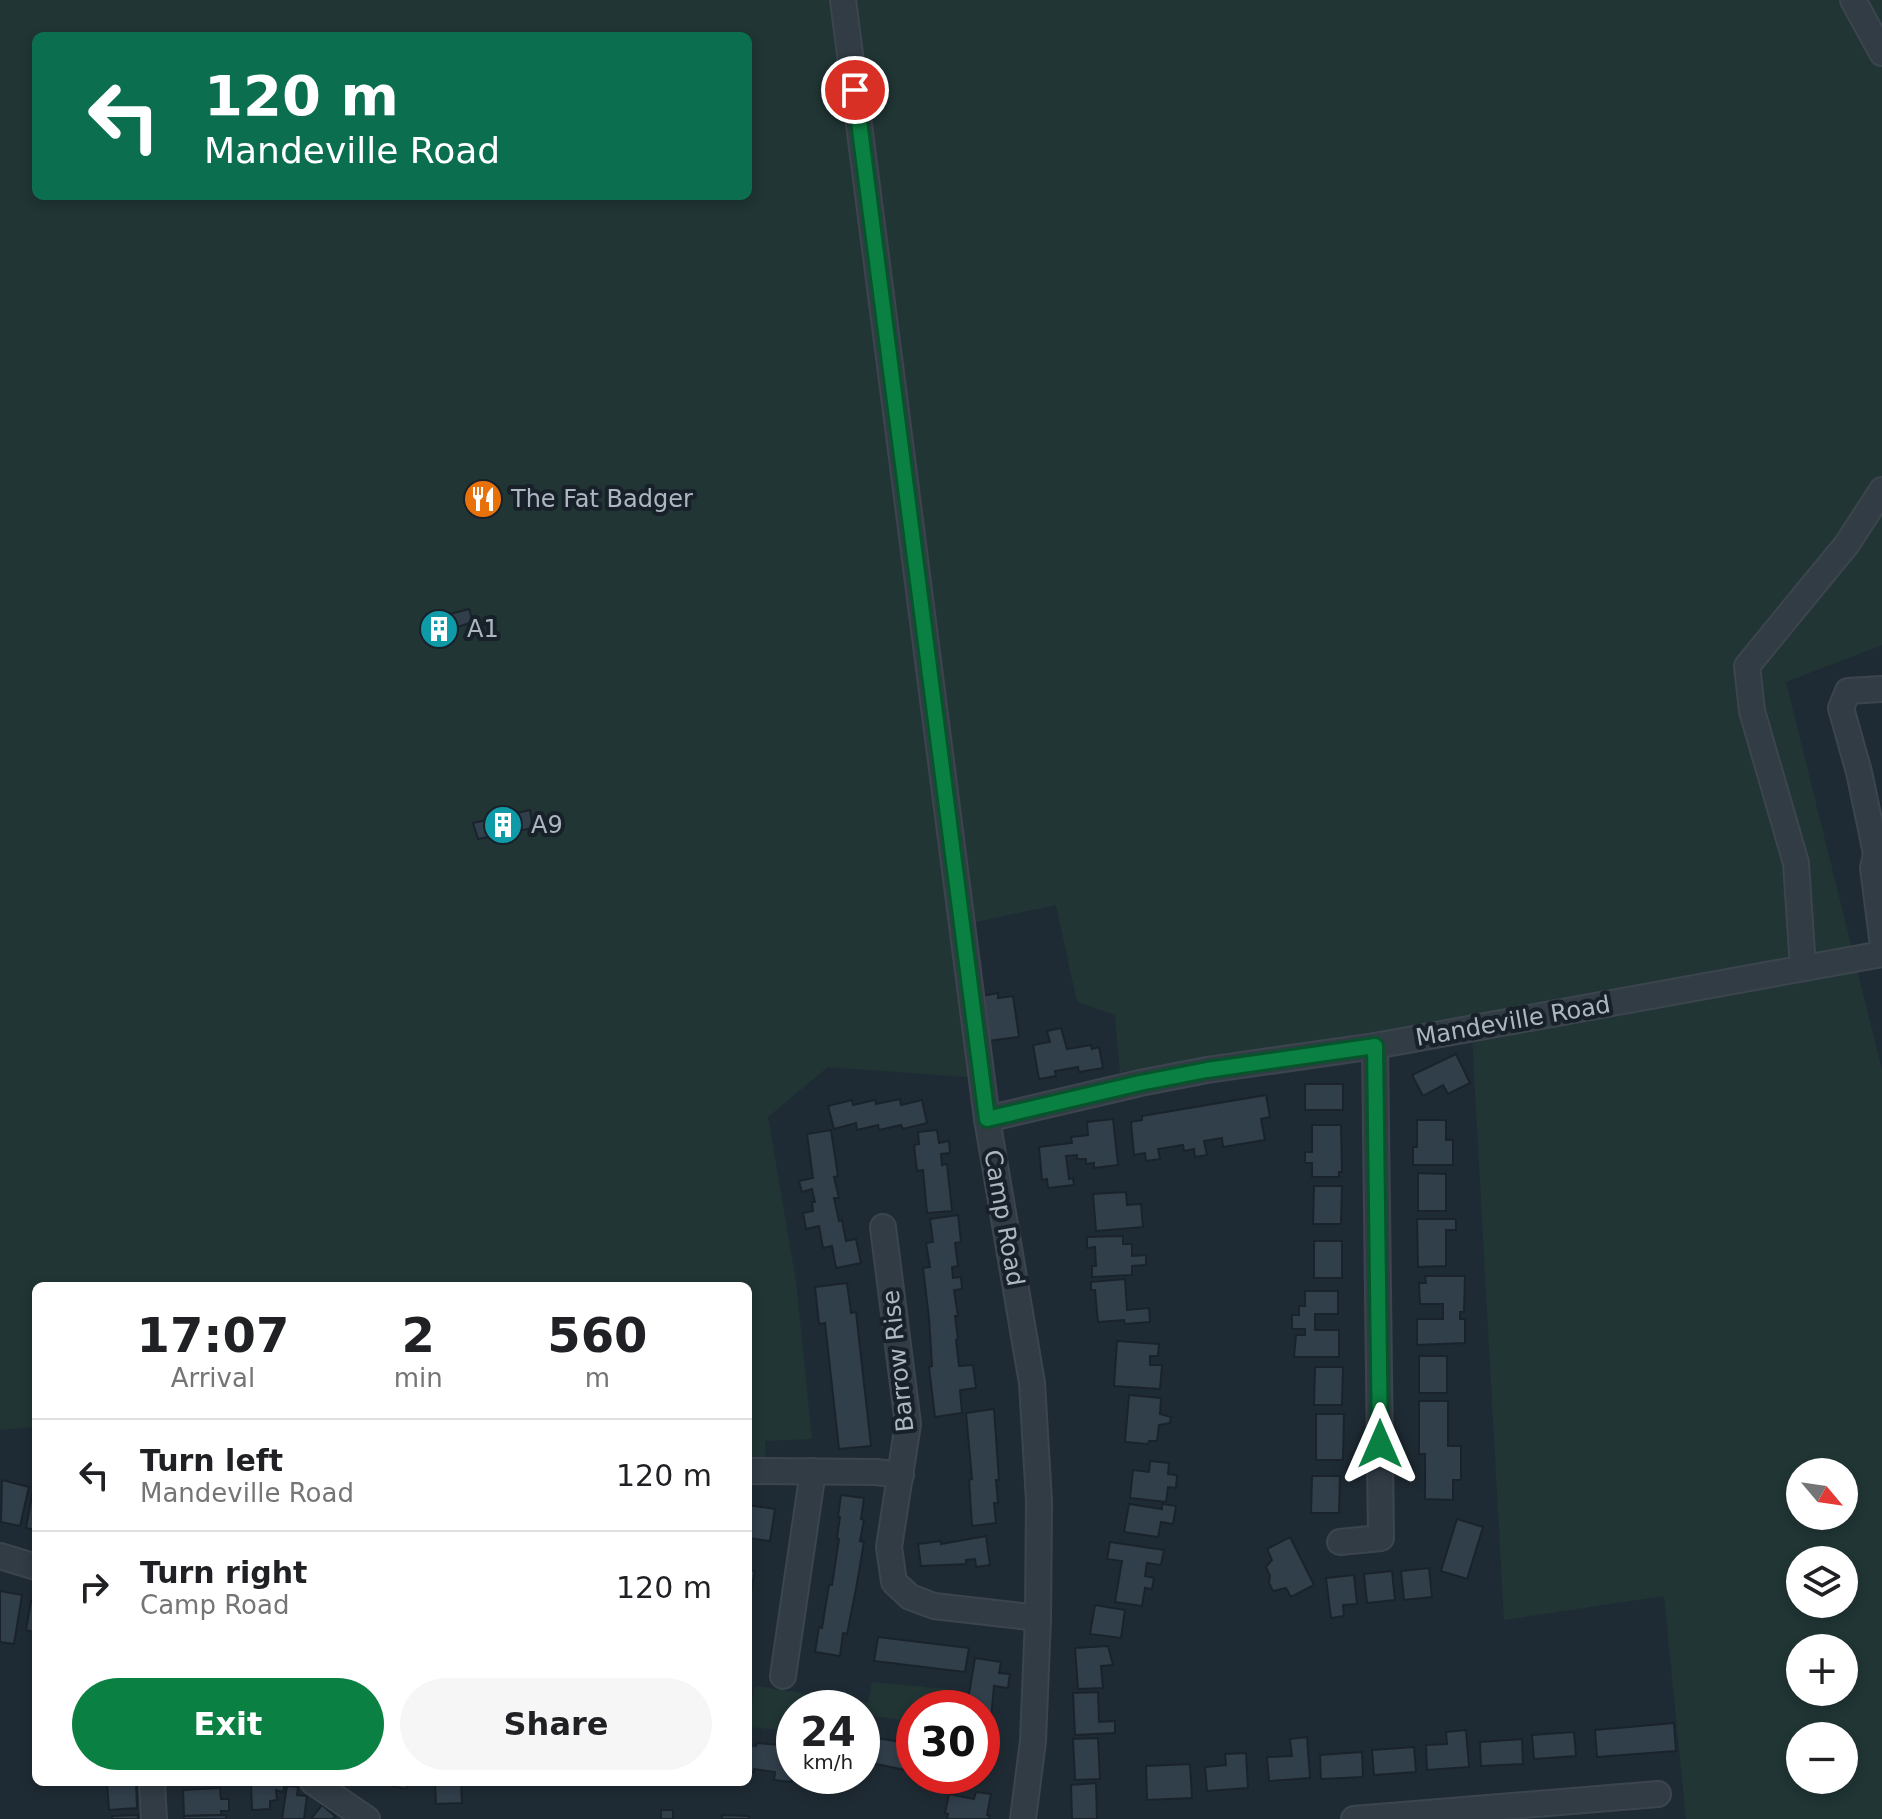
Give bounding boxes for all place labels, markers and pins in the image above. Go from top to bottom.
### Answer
pin [821,56,889,124]
restaurant icon: The Fat Badger [462,478,504,520]
place label: The Fat Badger [510,485,693,513]
building icon: A1 [418,608,460,650]
place label: A1 [467,615,499,643]
building icon: A9 [482,804,524,846]
place label: A9 [531,811,563,839]

